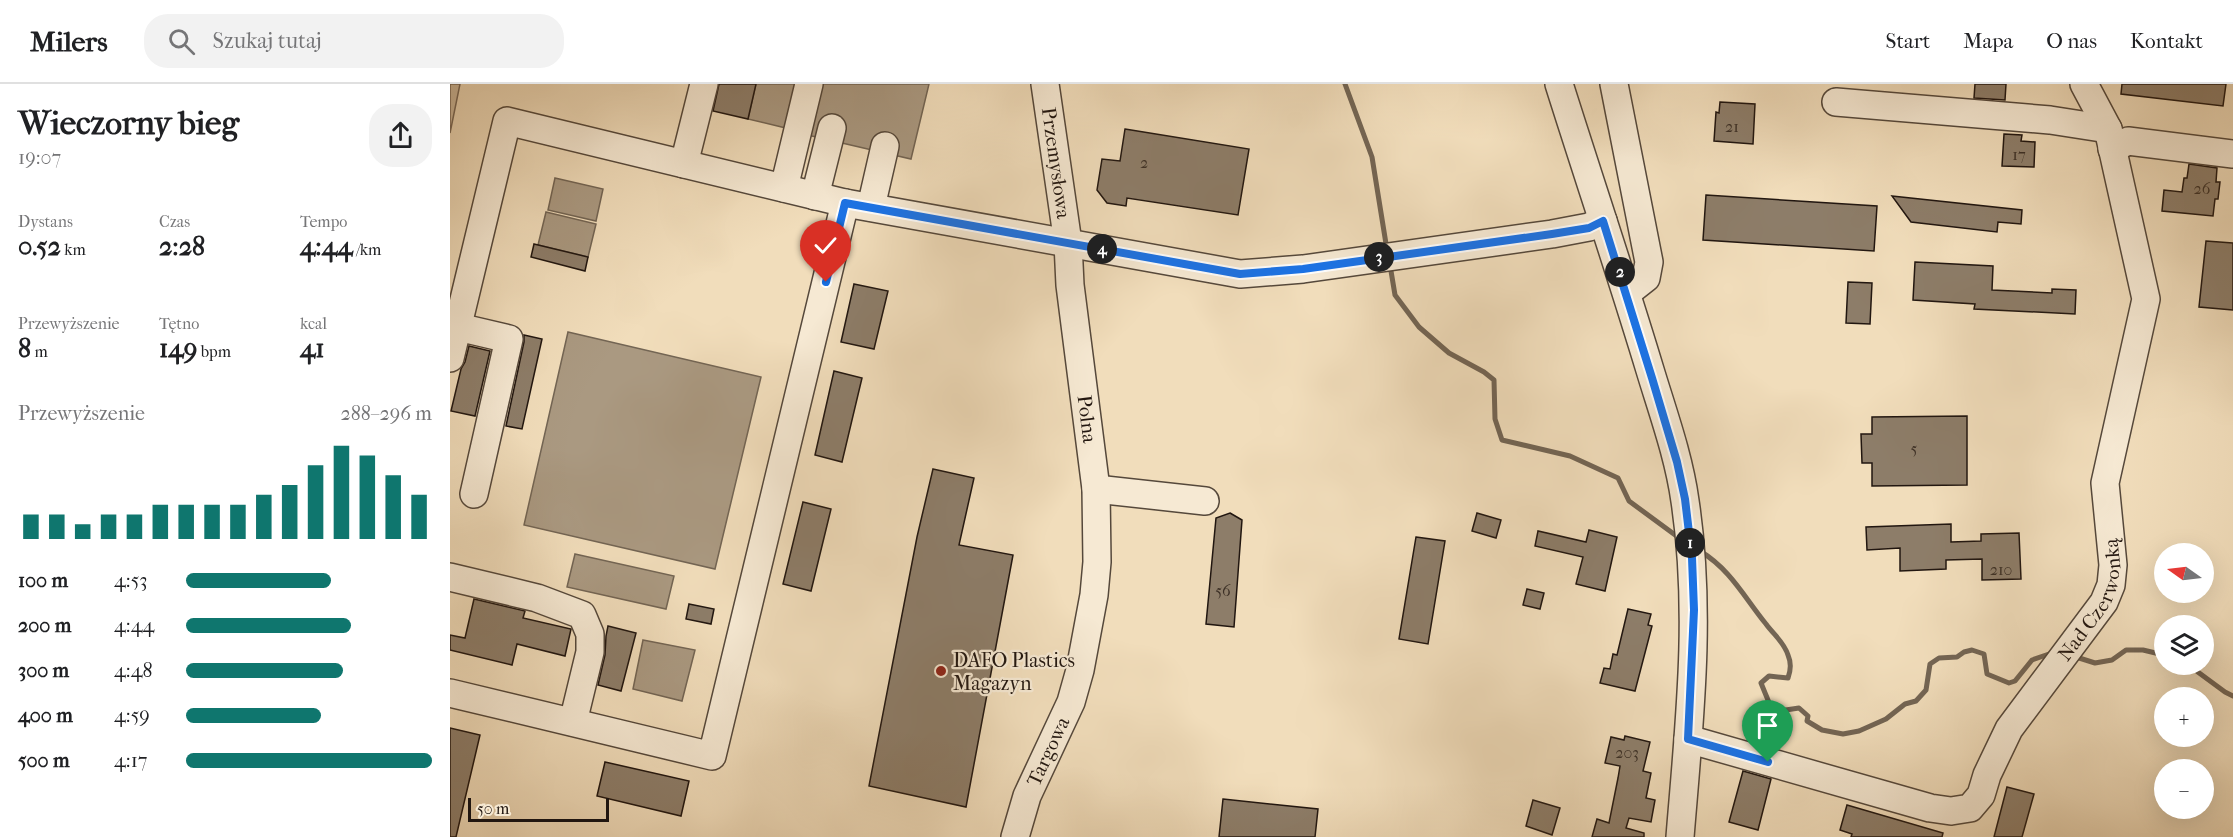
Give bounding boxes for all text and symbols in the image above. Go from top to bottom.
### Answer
search box [144,14,564,68]
text: Milers [30,25,108,58]
icon: search [165,25,198,58]
text: Szukaj tutaj [213,28,322,54]
text: Start [1886,29,1930,53]
text: Mapa [1963,29,2013,53]
text: O nas [2046,29,2097,53]
text: Kontakt [2130,29,2203,53]
text: Wieczorny bieg [18,104,239,143]
button: share [369,104,432,167]
street label: Przemysłowa [1037,106,1075,221]
house number: 21 [1725,117,1739,136]
house number: 17 [2012,145,2026,164]
text: 19:07 [18,146,61,169]
house number: 2 [1140,153,1148,172]
house number: 26 [2194,179,2211,198]
text: Dystans [18,212,73,231]
text: Czas [159,212,190,231]
text: Tempo [300,212,347,231]
pin [800,220,851,282]
icon: check [809,229,842,262]
text: 0.52 [18,231,61,262]
text: 2:28 [159,231,205,262]
text: 4:44 [300,231,352,262]
pin: 4 [1087,234,1117,264]
text: 4 [1097,239,1107,258]
text: km [61,240,86,259]
text: /km [352,240,381,259]
pin: 3 [1364,242,1394,272]
text: 3 [1376,247,1382,266]
pin: 2 [1605,257,1635,287]
text: 2 [1616,262,1624,281]
text: Przewyższenie [18,314,120,333]
text: Tętno [159,314,199,333]
text: kcal [300,314,327,333]
text: 8 [18,333,31,364]
text: 149 [159,333,197,364]
text: 41 [300,333,325,364]
text: m [31,342,48,361]
text: bpm [197,342,231,361]
street label: Polna [1073,394,1101,445]
text: Przewyższenie [18,402,145,425]
text: 288–296 m [340,402,432,425]
house number: 5 [1911,439,1918,458]
pin: 1 [1675,528,1705,558]
text: 1 [1687,533,1693,552]
street label: Nad Czerwonką [2053,537,2125,665]
north arrow [2154,543,2214,603]
map controls [2154,543,2214,819]
house number: 210 [1990,560,2012,579]
text: 100 m [18,569,68,592]
text: 4:53 [114,569,148,592]
house number: 56 [1215,581,1231,600]
text: 200 m [18,614,71,637]
text: 4:44 [114,614,154,637]
button: layers [2154,615,2214,675]
place label: DAFO Plastics Magazyn [953,649,1075,695]
text: 300 m [18,659,69,682]
text: 4:48 [114,659,153,682]
marker: DAFO Plastics Magazyn [934,664,948,678]
button: + [2154,687,2214,747]
pin [1742,700,1793,762]
text: 400 m [18,704,73,727]
text: 4:59 [114,704,150,727]
icon: arrive [1751,709,1784,742]
street label: Targowa [1022,712,1074,790]
house number: 203 [1615,743,1639,762]
text: 500 m [18,749,70,772]
text: 4:17 [114,749,147,772]
button: − [2154,759,2214,819]
scale bar [468,795,609,822]
text: 50 m [477,799,509,818]

